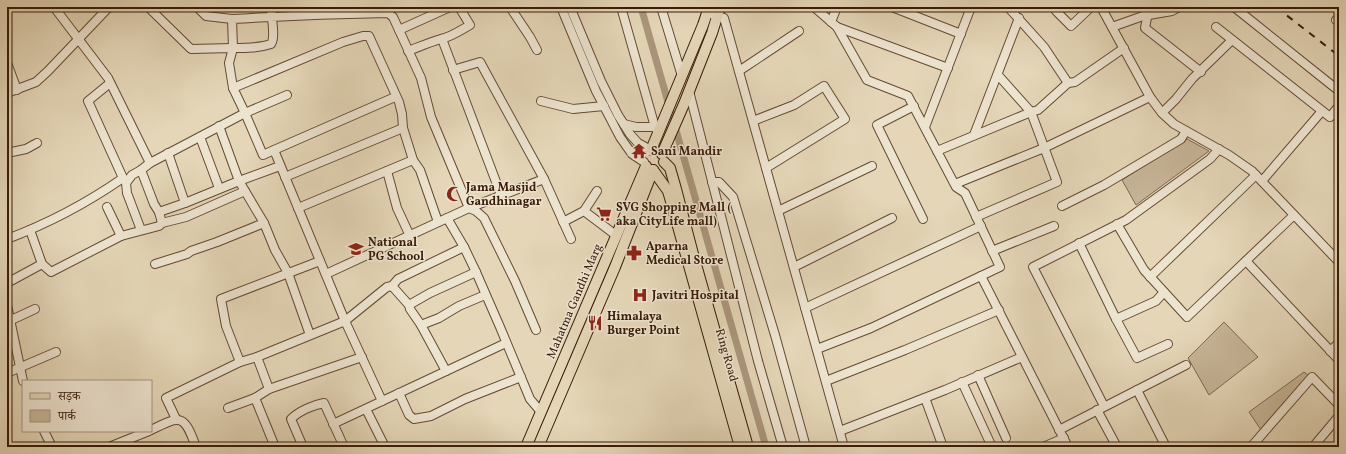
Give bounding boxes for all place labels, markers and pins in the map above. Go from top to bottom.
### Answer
temple icon: Sani Mandir [630,142,648,160]
place label: Sani Mandir [651,144,722,160]
place label: Jama Masjid Gandhinagar [465,180,542,210]
mosque icon: Jama Masjid Gandhinagar [445,185,463,203]
place label: SVG Shopping Mall ( aka CityLife mall) [616,200,731,230]
supermarket icon: SVG Shopping Mall ( aka CityLife mall) [595,205,613,223]
place label: National PG School [368,235,424,265]
place label: Aparna Medical Store [646,239,723,269]
school or university icon: National PG School [347,240,365,258]
pharmacy icon: Aparna Medical Store [625,244,643,262]
hospital icon: Javitri Hospital [631,286,649,304]
place label: Javitri Hospital [651,288,739,304]
place label: Himalaya Burger Point [607,309,680,339]
restaurant icon: Himalaya Burger Point [586,314,604,332]

